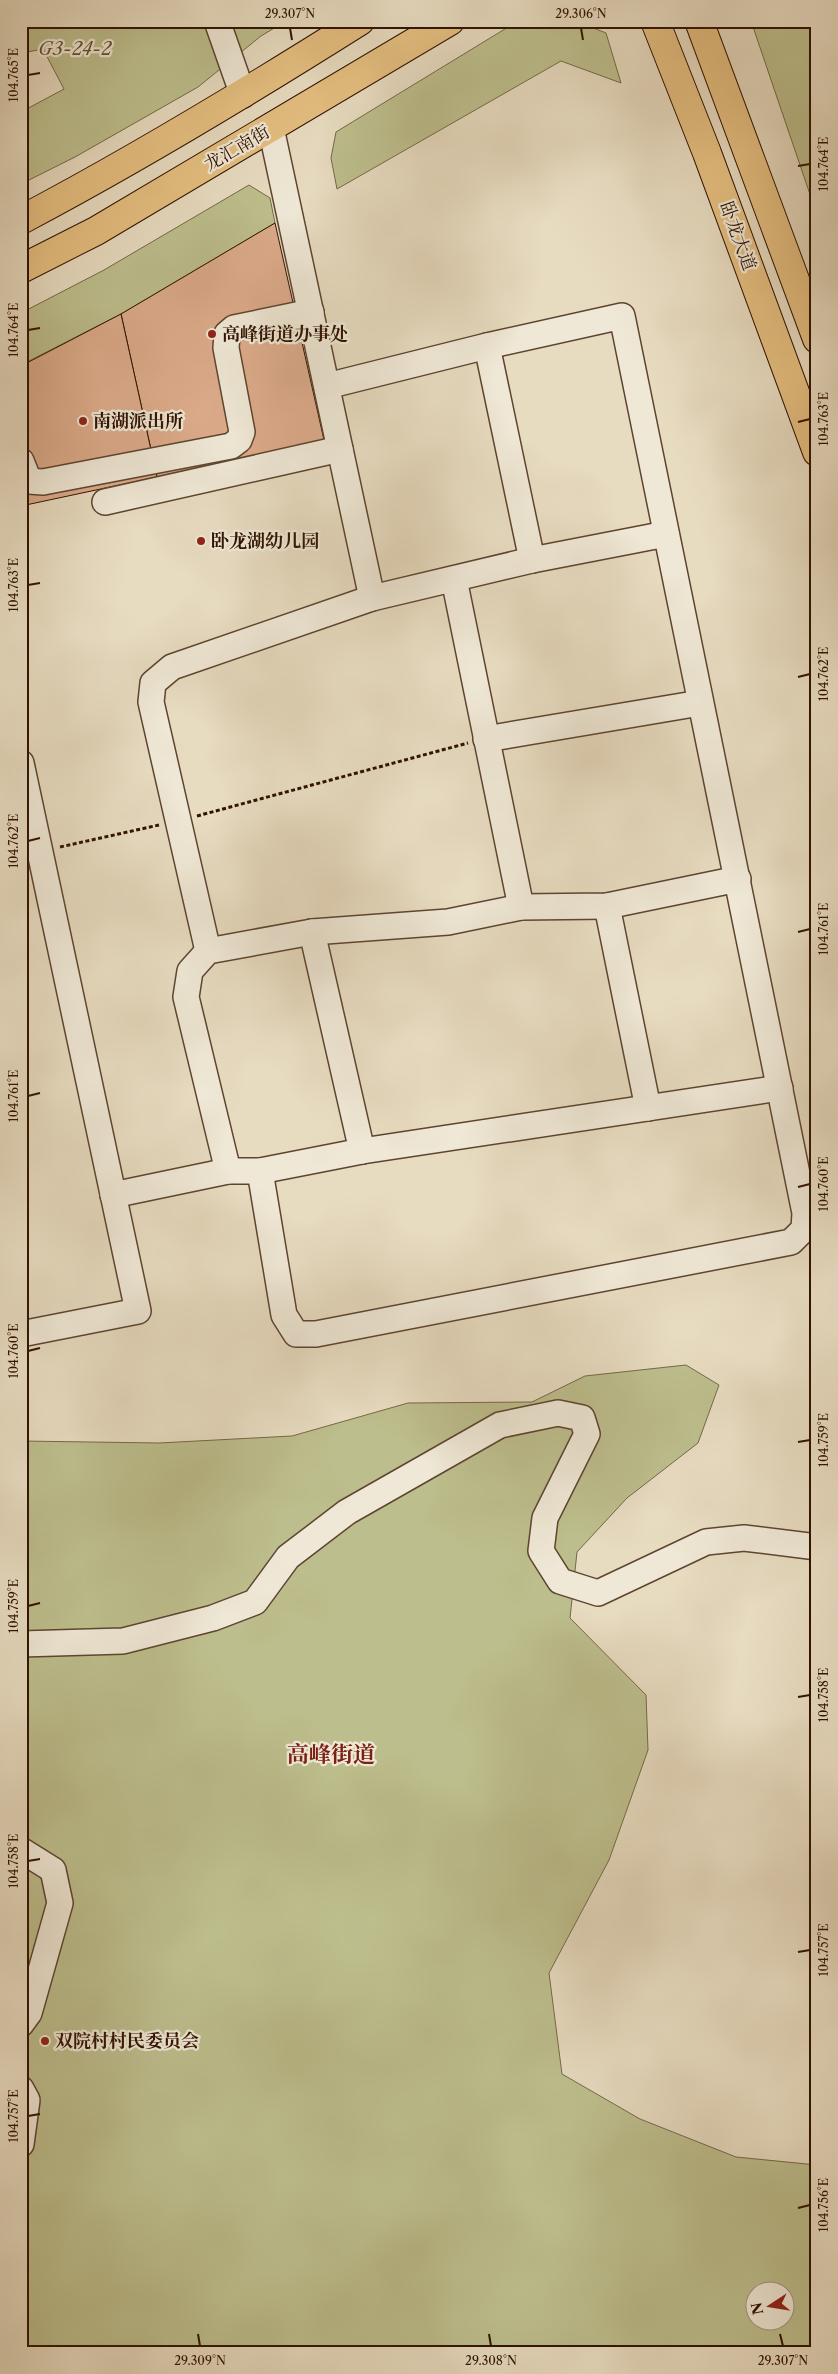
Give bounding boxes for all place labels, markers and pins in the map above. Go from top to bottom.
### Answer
place label: 高峰街道办事处 [222,323,348,345]
marker: 高峰街道办事处 [206,328,218,340]
place label: 南湖派出所 [93,410,184,432]
marker: 南湖派出所 [77,415,89,427]
place label: 卧龙湖幼儿园 [211,530,319,552]
marker: 卧龙湖幼儿园 [195,535,207,547]
place label: 双院村村民委员会 [55,2030,199,2052]
marker: 双院村村民委员会 [39,2035,51,2047]

